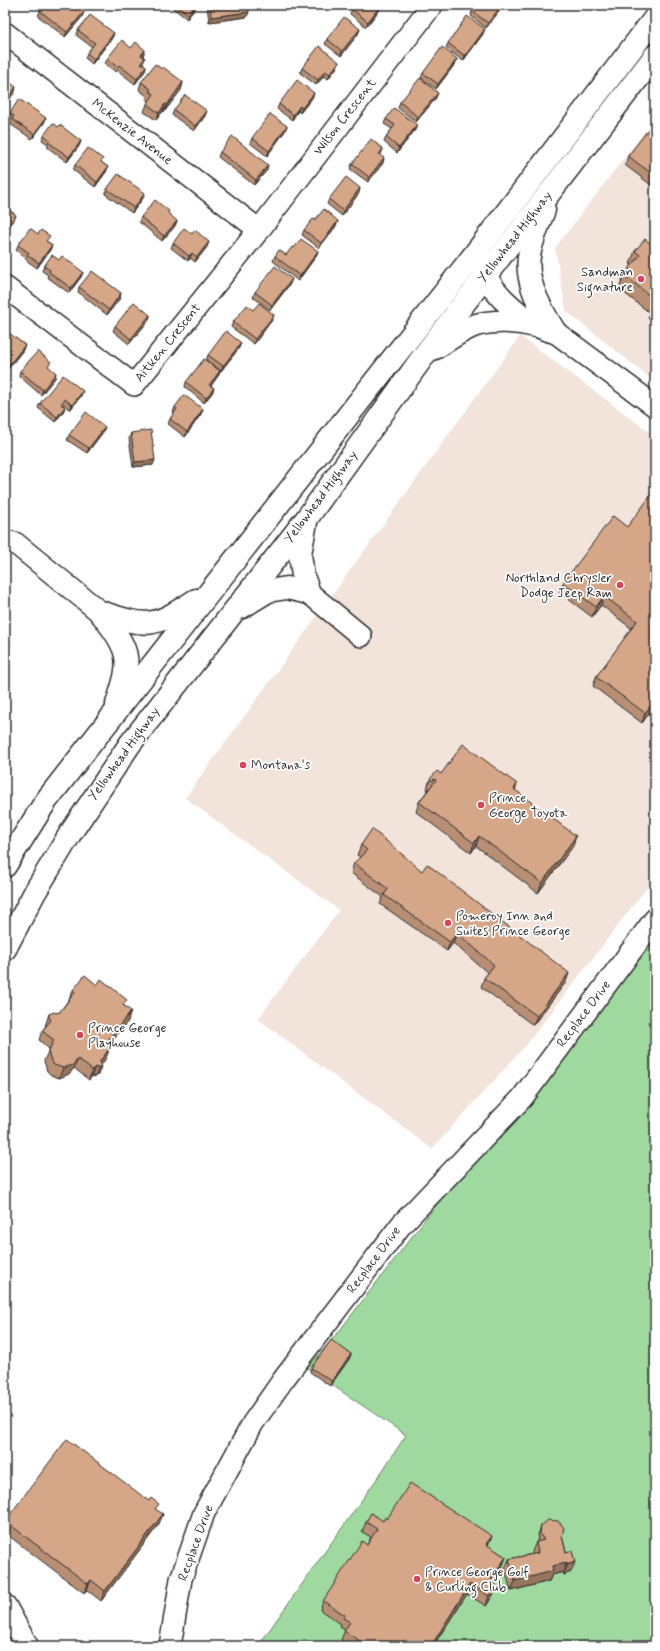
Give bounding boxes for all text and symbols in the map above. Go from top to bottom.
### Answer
street label: Wilson Crescent [310,75,381,159]
street label: McKenzie Avenue [88,95,176,169]
street label: Yellowhead Highway [474,187,558,287]
place label: Sandman Signature [577,264,633,298]
marker: Sandman Signature [636,274,646,284]
street label: Aitken Crescent [131,300,205,386]
street label: Yellowhead Highway [281,447,363,548]
place label: Northland Chrysler Dodge Jeep Ram [506,570,613,603]
marker: Northland Chrysler Dodge Jeep Ram [615,580,625,590]
street label: Yellowhead Highway [84,704,166,805]
place label: Montana's [251,757,310,774]
marker: Montana's [238,760,248,770]
place label: Prince George Toyota [489,790,567,823]
marker: Prince George Toyota [476,800,486,810]
place label: Pomeroy Inn and Suites Prince George [456,908,570,940]
marker: Pomeroy Inn and Suites Prince George [443,918,453,928]
street label: Recplace Drive [553,977,615,1051]
place label: Prince George Playhouse [88,1020,167,1052]
marker: Prince George Playhouse [75,1030,85,1040]
street label: Recplace Drive [343,1223,405,1297]
street label: Recplace Drive [174,1502,218,1583]
place label: Prince George Golf & Curling Club [425,1564,529,1598]
marker: Prince George Golf & Curling Club [412,1574,422,1584]

